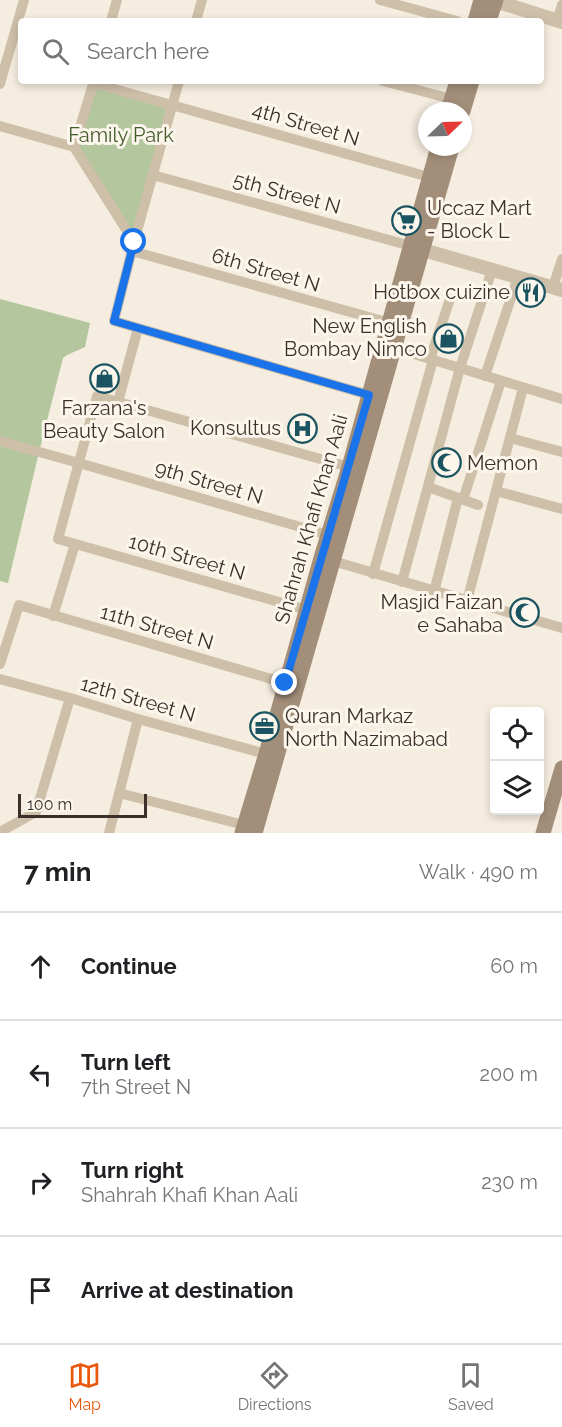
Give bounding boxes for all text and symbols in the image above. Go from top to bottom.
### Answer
search box [18,18,544,84]
icon: search [39,35,72,68]
text: Search here [87,38,209,64]
street label: 4th Street N [250,97,362,151]
north arrow [418,102,472,156]
park label: Family Park [68,123,174,147]
street label: 5th Street N [231,167,343,219]
place label: Uccaz Mart - Block L [427,196,532,243]
supermarket icon: Uccaz Mart - Block L [390,204,422,236]
route start [120,228,146,254]
street label: 6th Street N [209,243,323,297]
restaurant icon: Hotbox cuizine [515,276,547,308]
place label: Hotbox cuizine [373,280,510,304]
place label: New English Bombay Nimco [284,314,427,361]
shop icon: New English Bombay Nimco [432,322,464,354]
shop icon: Farzana's Beauty Salon [88,362,120,394]
place label: Farzana's Beauty Salon [43,396,165,443]
street label: Shahrah Khafi Khan Aali [270,411,352,627]
hospital icon: Konsultus [286,412,318,444]
place label: Konsultus [190,416,281,440]
mosque icon: Memon [430,447,462,479]
place label: Memon [467,451,538,475]
street label: 9th Street N [152,455,266,509]
street label: 10th Street N [126,529,248,585]
place label: Masjid Faizan e Sahaba [380,590,503,637]
mosque icon: Masjid Faizan e Sahaba [508,597,540,629]
street label: 11th Street N [98,599,216,655]
route end [271,669,297,695]
street label: 12th Street N [78,671,198,727]
place label: Quran Markaz North Nazimabad [285,704,448,751]
map controls [490,707,544,815]
button: locate [490,707,544,761]
office icon: Quran Markaz North Nazimabad [248,711,280,743]
button: layers [490,761,544,815]
scale bar [18,791,147,818]
text: 100 m [27,795,72,814]
text: 7 min [24,857,91,887]
text: Walk · 490 m [419,860,538,884]
icon: ahead [24,950,57,983]
text: Continue [81,953,177,979]
text: 60 m [490,954,538,978]
text: Turn left [81,1049,171,1075]
icon: left [24,1058,57,1091]
text: 200 m [480,1062,538,1086]
text: 7th Street N [81,1075,191,1099]
text: Turn right [81,1157,184,1183]
icon: right [24,1166,57,1199]
text: 230 m [481,1170,538,1194]
text: Shahrah Khafi Khan Aali [81,1183,298,1207]
icon: arrive [24,1274,57,1307]
text: Arrive at destination [81,1277,294,1303]
tab: Map [68,1359,101,1414]
tab: Directions [238,1359,312,1414]
tab: Saved [448,1359,494,1414]

